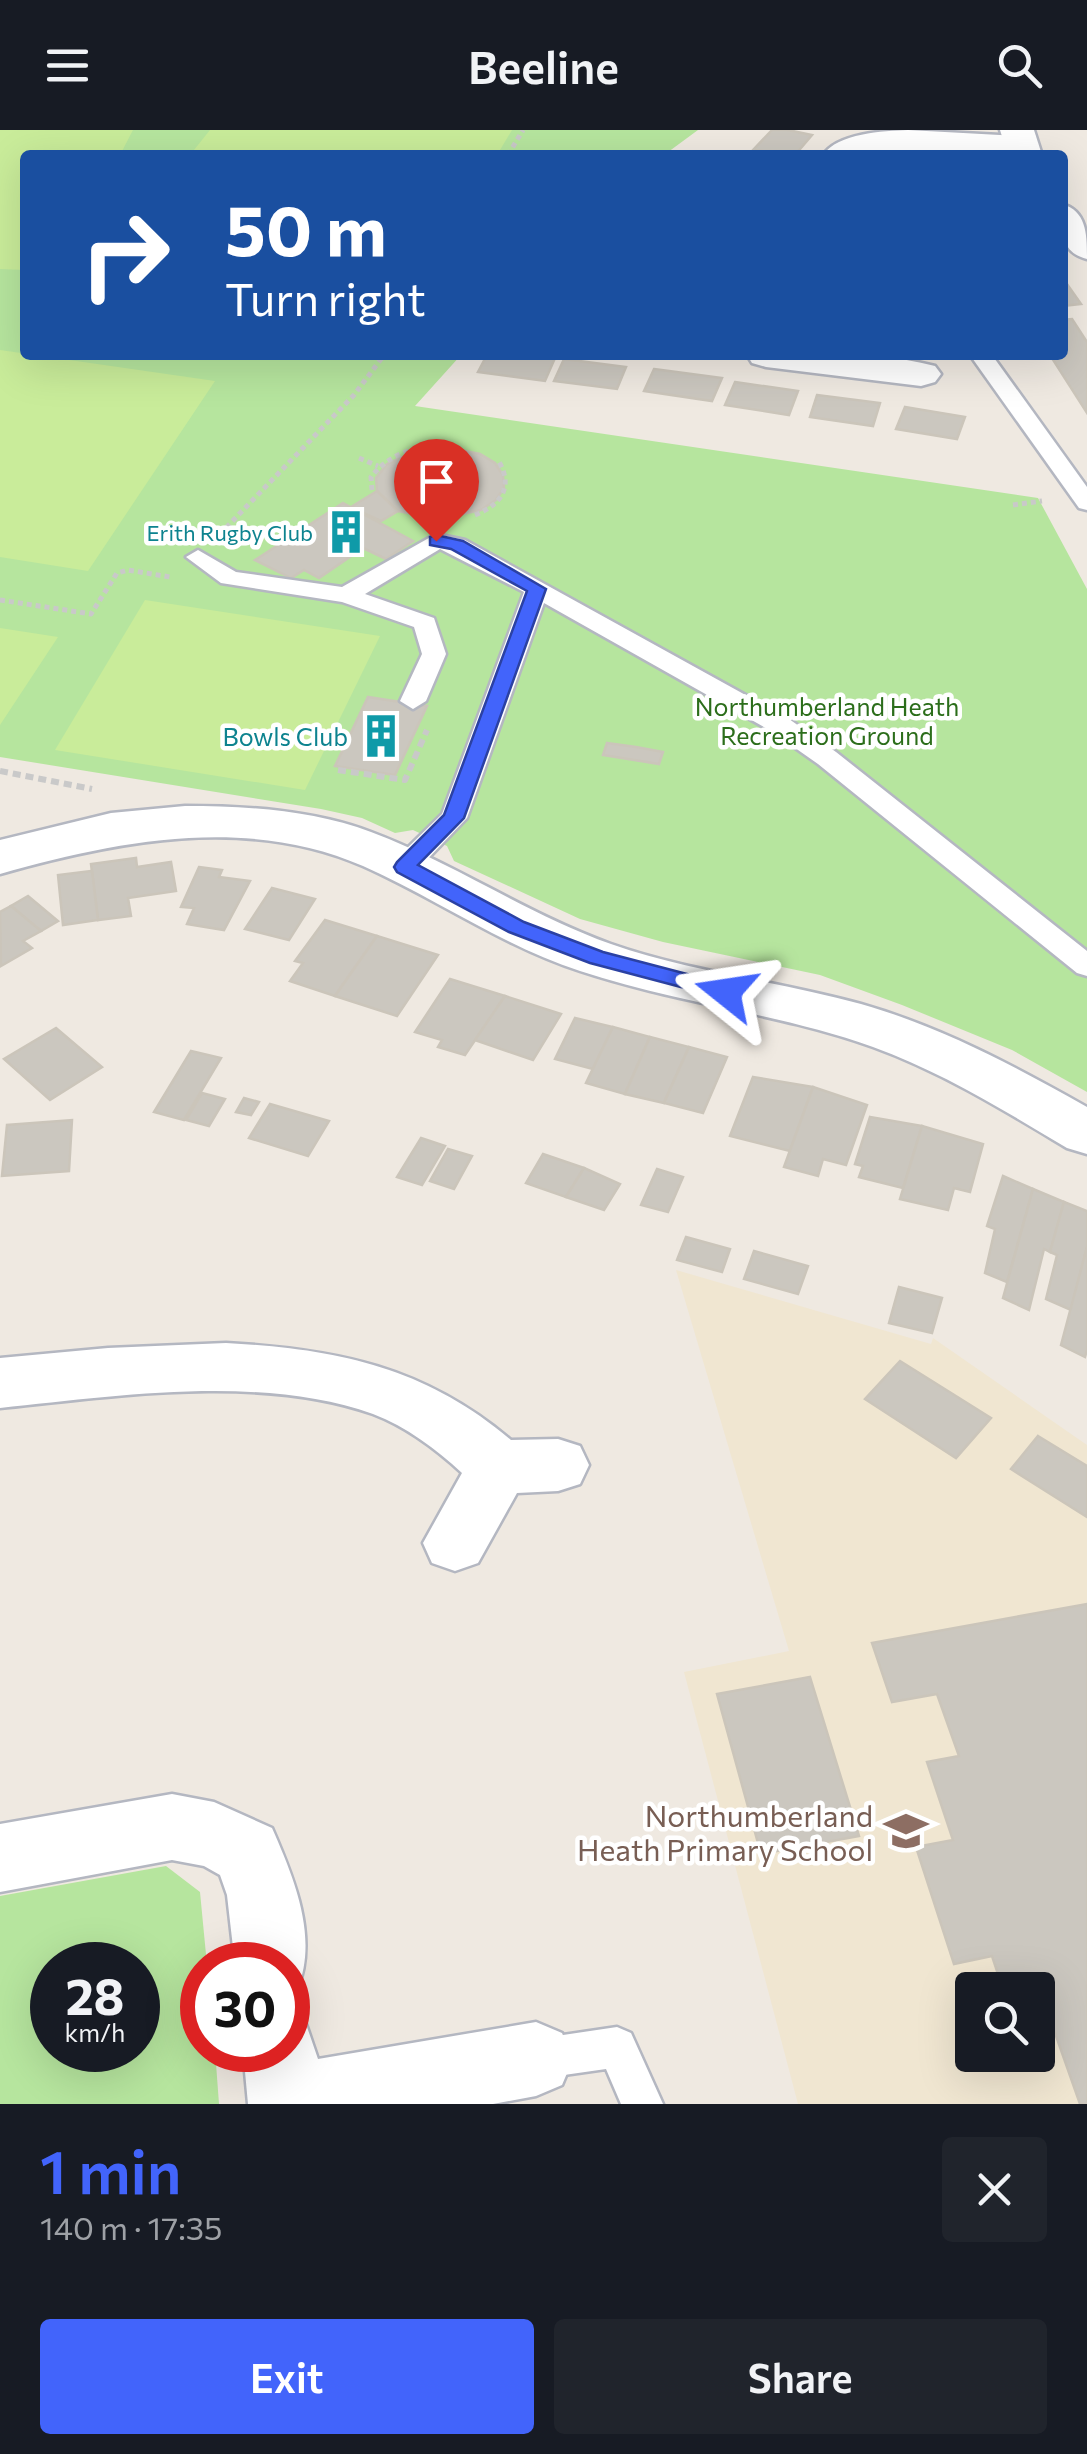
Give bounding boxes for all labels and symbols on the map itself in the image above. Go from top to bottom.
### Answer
pin [394,439,479,542]
building icon: Erith Rugby Club [322,508,370,556]
place label: Erith Rugby Club [147,519,313,546]
park label: Northumberland Heath Recreation Ground [695,691,959,750]
building icon: Bowls Club [357,712,405,760]
place label: Bowls Club [223,721,348,751]
position arrow [674,940,778,1044]
place label: Northumberland Heath Primary School [577,1796,873,1867]
school or university icon: Northumberland Heath Primary School [882,1807,930,1855]
speed limit sign: 30 [180,1942,310,2072]

